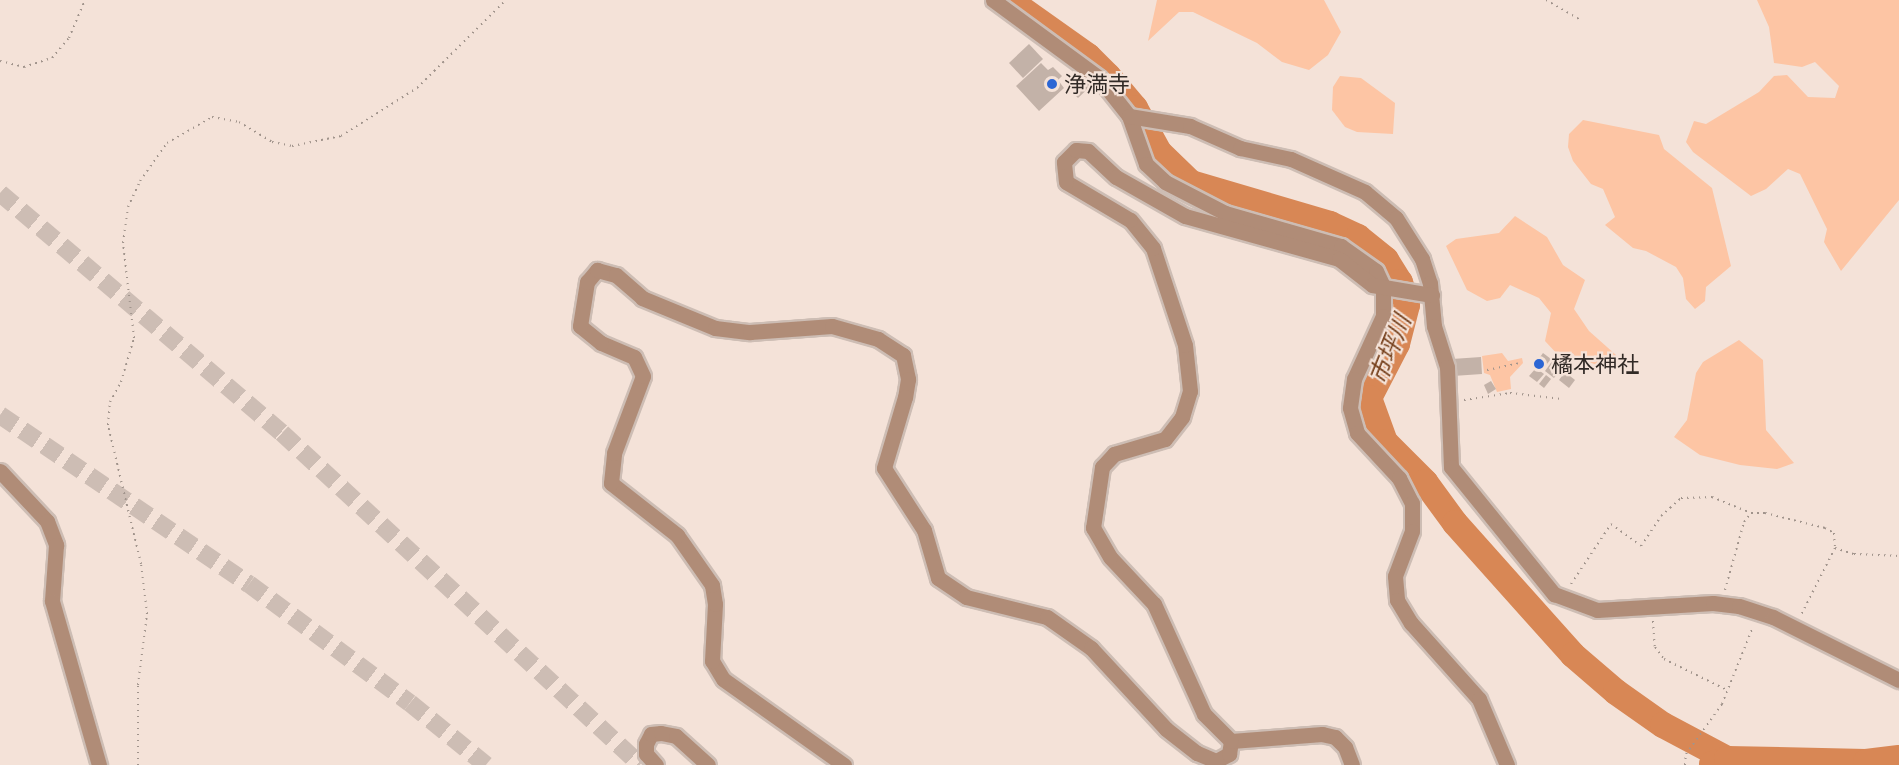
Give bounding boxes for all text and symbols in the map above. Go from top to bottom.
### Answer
place label: 浄満寺 [1064,71,1130,97]
marker: 浄満寺 [1045,77,1059,91]
water label: 市坪川 [1362,310,1416,388]
place label: 橘本神社 [1551,351,1639,377]
marker: 橘本神社 [1532,357,1546,371]

